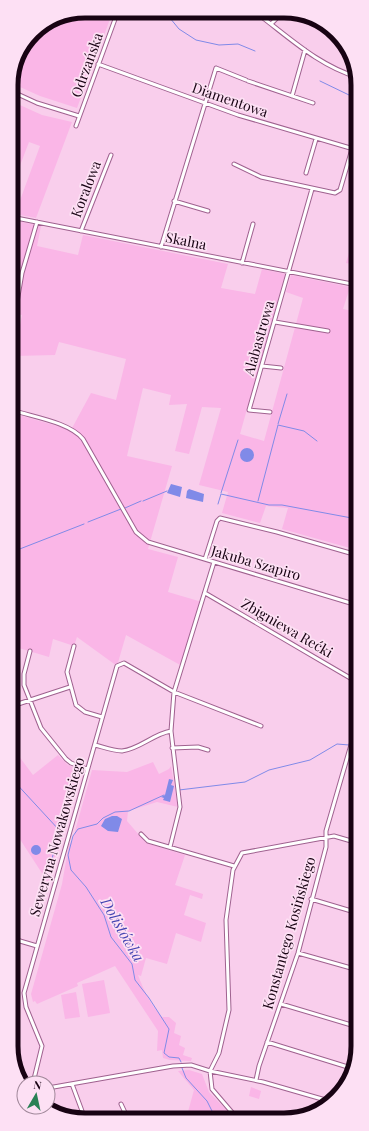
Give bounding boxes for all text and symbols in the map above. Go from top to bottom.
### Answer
street label: Odrzańska [66,30,107,100]
street label: Diamentowa [190,78,271,121]
street label: Koralowa [66,158,105,220]
street label: Skalna [164,227,208,254]
street label: Alabastrowa [238,298,278,378]
street label: Jakuba Szapiro [208,540,303,584]
street label: Zbigniewa Rećki [238,594,337,662]
street label: Seweryna Nowakowskiego [25,755,88,919]
street label: Konstantego Kosińskiego [258,854,319,1011]
water label: Dolistówka [96,893,149,965]
north arrow [16,1075,56,1115]
text: N [33,1077,43,1093]

